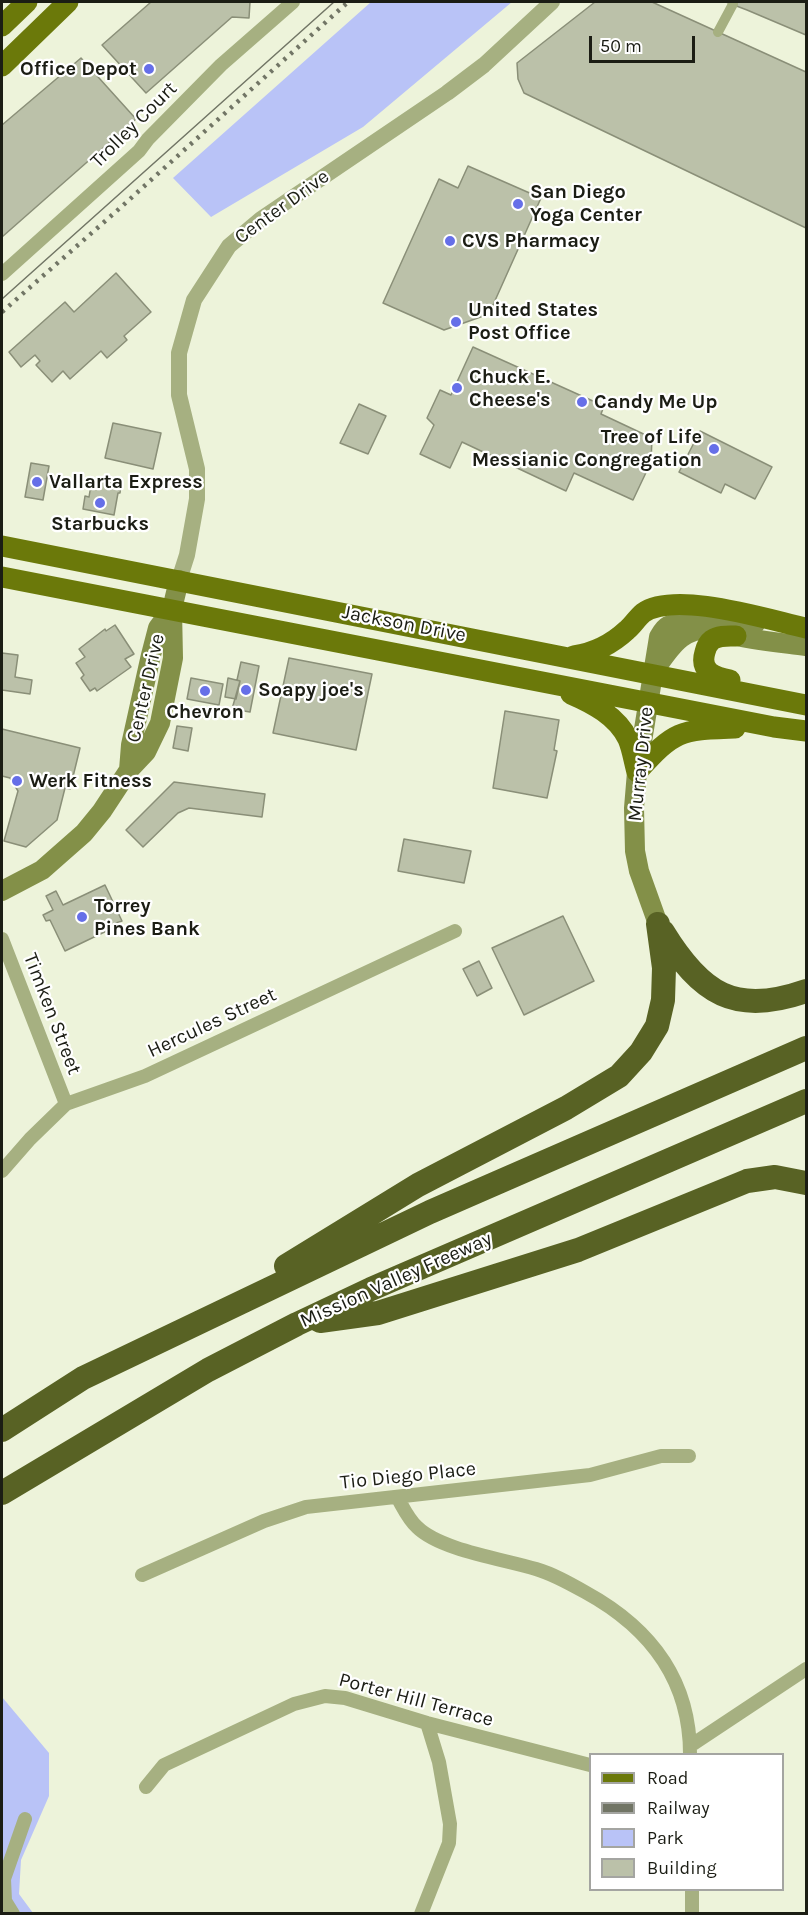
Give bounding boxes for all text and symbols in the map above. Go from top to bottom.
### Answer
scale bar [592,24,698,62]
text: 50 m [600,35,642,57]
place label: Office Depot [20,57,137,81]
marker: Office Depot [142,62,156,76]
street label: Trolley Court [86,77,182,173]
street label: Center Drive [230,165,334,249]
place label: San Diego Yoga Center [530,180,642,227]
marker: San Diego Yoga Center [511,197,525,211]
place label: CVS Pharmacy [462,229,599,253]
marker: CVS Pharmacy [443,234,457,248]
place label: United States Post Office [468,298,598,345]
marker: United States Post Office [449,315,463,329]
place label: Chuck E. Cheese's [469,365,551,412]
marker: Chuck E. Cheese's [450,381,464,395]
place label: Candy Me Up [594,390,717,414]
marker: Candy Me Up [575,395,589,409]
place label: Tree of Life Messianic Congregation [472,425,702,472]
marker: Tree of Life Messianic Congregation [707,442,721,456]
place label: Vallarta Express [49,470,203,494]
marker: Vallarta Express [30,475,44,489]
marker: Starbucks [93,496,107,510]
place label: Starbucks [51,512,149,536]
street label: Jackson Drive [340,600,468,648]
street label: Center Drive [122,631,170,745]
place label: Soapy joe's [258,678,364,702]
marker: Soapy joe's [239,683,253,697]
marker: Chevron [198,684,212,698]
place label: Chevron [166,700,244,724]
street label: Murray Drive [623,705,659,823]
place label: Werk Fitness [29,769,152,793]
marker: Werk Fitness [10,774,24,788]
place label: Torrey Pines Bank [94,894,200,941]
marker: Torrey Pines Bank [75,910,89,924]
street label: Timken Street [18,950,86,1078]
street label: Hercules Street [144,983,280,1063]
street label: Mission Valley Freeway [296,1227,496,1333]
street label: Tio Diego Place [339,1457,477,1495]
street label: Porter Hill Terrace [336,1668,496,1732]
legend [589,1753,784,1891]
text: Road [647,1767,688,1789]
text: Railway [647,1797,710,1819]
text: Park [647,1827,684,1849]
text: Building [647,1857,717,1879]

